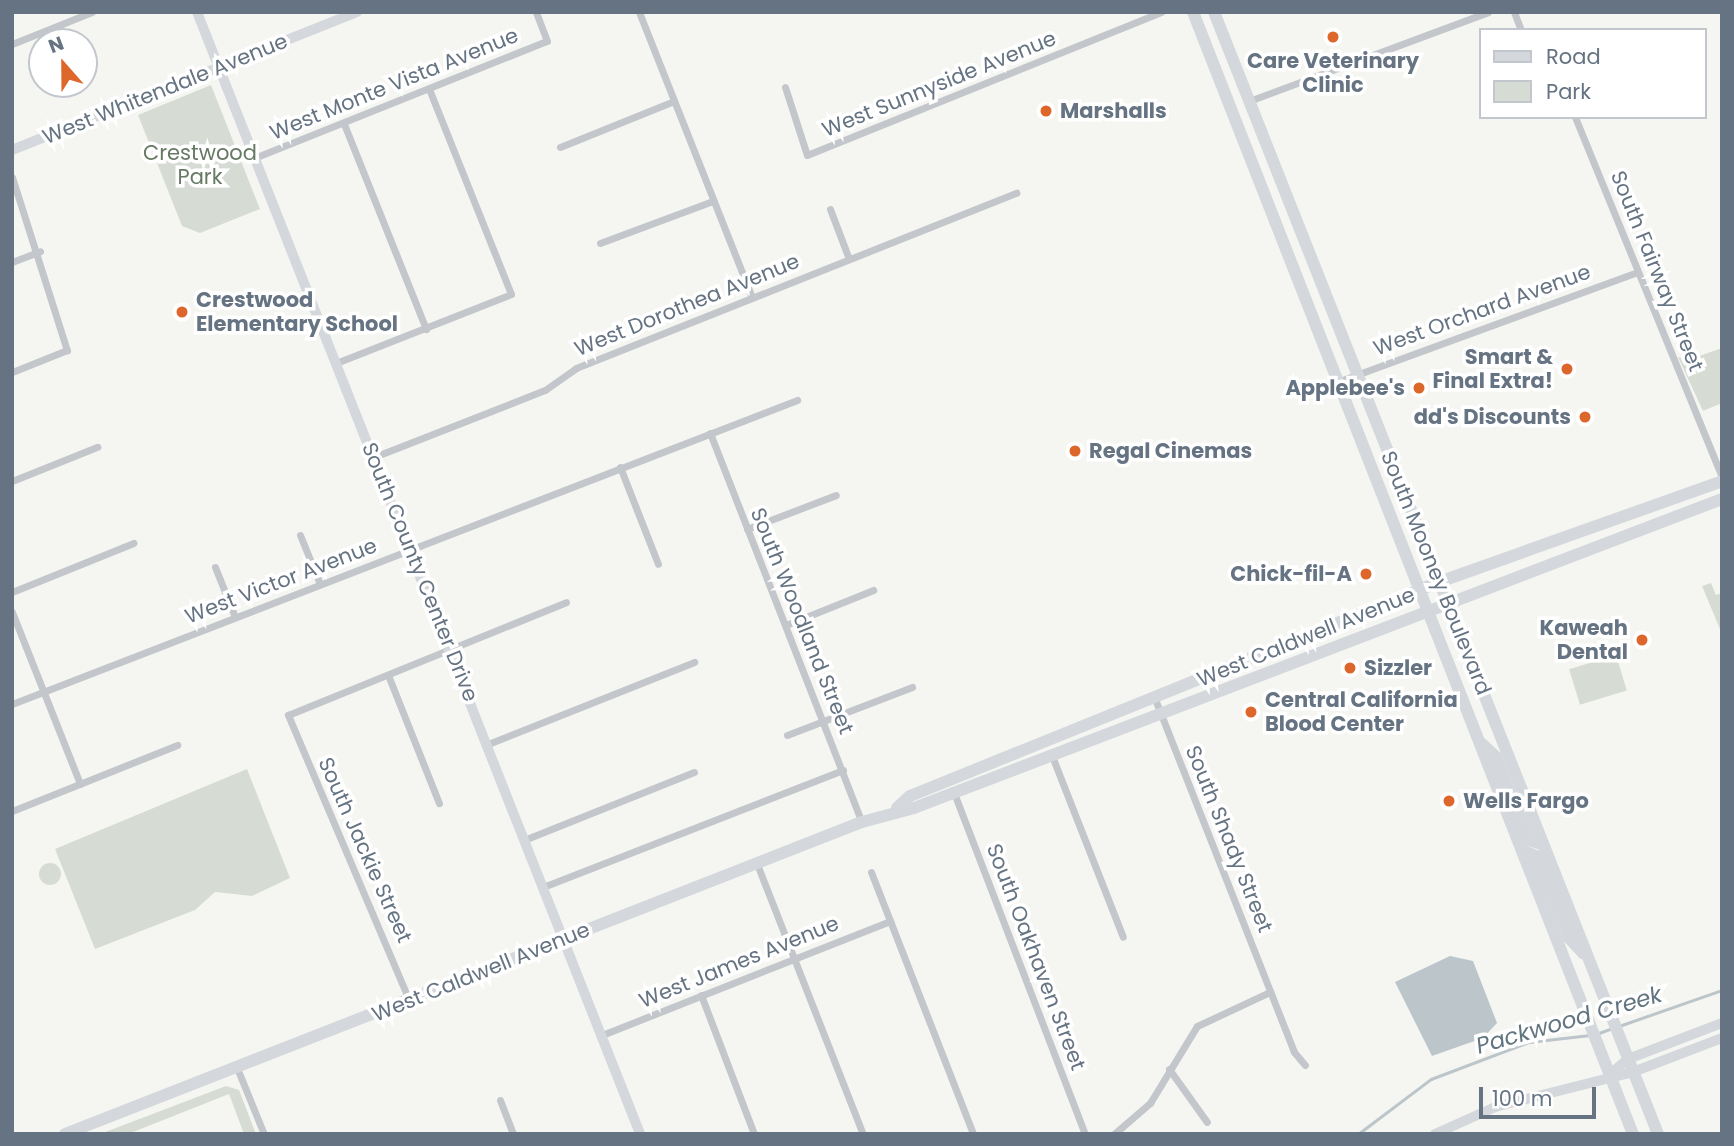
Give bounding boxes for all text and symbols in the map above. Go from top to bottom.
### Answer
street label: West Monte Vista Avenue [266,23,522,145]
street label: West Sunnyside Avenue [818,25,1060,143]
north arrow [28,28,98,98]
street label: West Whitendale Avenue [39,28,291,150]
legend [1478,28,1706,119]
marker: Care Veterinary Clinic [1325,29,1341,45]
text: N [44,30,68,60]
text: Road [1546,42,1601,71]
place label: Care Veterinary Clinic [1247,48,1419,98]
text: Park [1546,77,1591,106]
place label: Marshalls [1060,98,1167,124]
marker: Marshalls [1038,103,1054,119]
park label: Crestwood Park [143,140,257,190]
street label: South Fairway Street [1605,167,1709,375]
street label: West Dorothea Avenue [571,248,803,362]
street label: West Orchard Avenue [1370,259,1594,361]
place label: Crestwood Elementary School [196,287,398,337]
marker: Crestwood Elementary School [174,304,190,320]
place label: Smart & Final Extra! [1433,344,1553,394]
marker: Smart & Final Extra! [1559,361,1575,377]
place label: Applebee's [1285,375,1405,401]
marker: Applebee's [1411,380,1427,396]
place label: dd's Discounts [1414,404,1571,430]
marker: dd's Discounts [1577,409,1593,425]
place label: Regal Cinemas [1089,438,1252,464]
street label: South County Center Drive [356,439,484,705]
marker: Regal Cinemas [1067,443,1083,459]
street label: South Mooney Boulevard [1375,447,1497,699]
street label: South Woodland Street [745,504,859,738]
street label: West Victor Avenue [182,533,380,629]
place label: Chick-fil-A [1230,561,1352,587]
marker: Chick-fil-A [1358,566,1374,582]
street label: West Caldwell Avenue [1193,582,1419,692]
place label: Kaweah Dental [1540,615,1628,665]
marker: Kaweah Dental [1634,632,1650,648]
place label: Sizzler [1364,655,1432,681]
marker: Sizzler [1342,660,1358,676]
place label: Central California Blood Center [1265,687,1458,737]
marker: Central California Blood Center [1243,704,1259,720]
street label: South Shady Street [1180,742,1278,936]
street label: South Jackie Street [313,753,417,947]
place label: Wells Fargo [1463,788,1589,814]
marker: Wells Fargo [1441,793,1457,809]
street label: South Oakhaven Street [981,840,1091,1074]
street label: West James Avenue [635,910,843,1014]
street label: West Caldwell Avenue [368,917,594,1027]
water label: Packwood Creek [1473,980,1665,1060]
scale bar [1482,1072,1599,1116]
text: 100 m [1492,1084,1552,1113]

